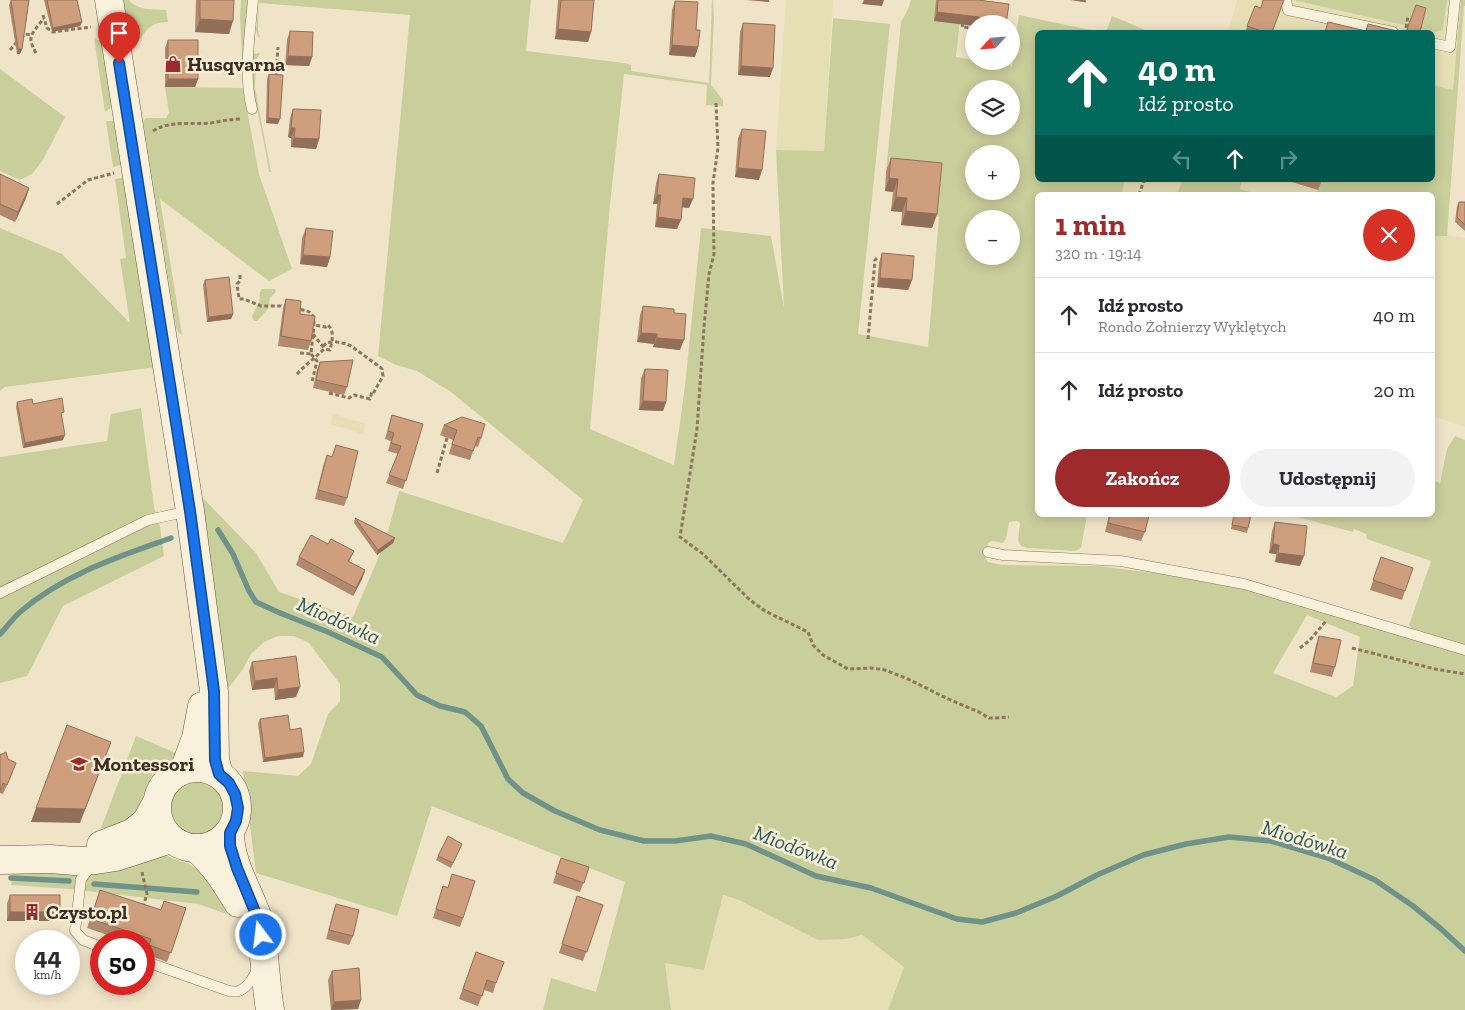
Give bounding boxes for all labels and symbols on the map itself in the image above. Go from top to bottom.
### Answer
pin [98,12,140,63]
north arrow [965,15,1020,70]
place label: Husqvarna [187,52,285,76]
shop icon: Husqvarna [163,54,183,74]
water label: Miodówka [294,591,384,649]
place label: Montessori [93,752,194,776]
school or university icon: Montessori [69,754,89,774]
water label: Miodówka [1259,814,1351,864]
water label: Miodówka [750,819,842,875]
place label: Czysto.pl [46,900,128,924]
building icon: Czysto.pl [22,902,42,922]
position arrow [234,908,286,960]
speed limit sign: 50 [90,930,155,995]

